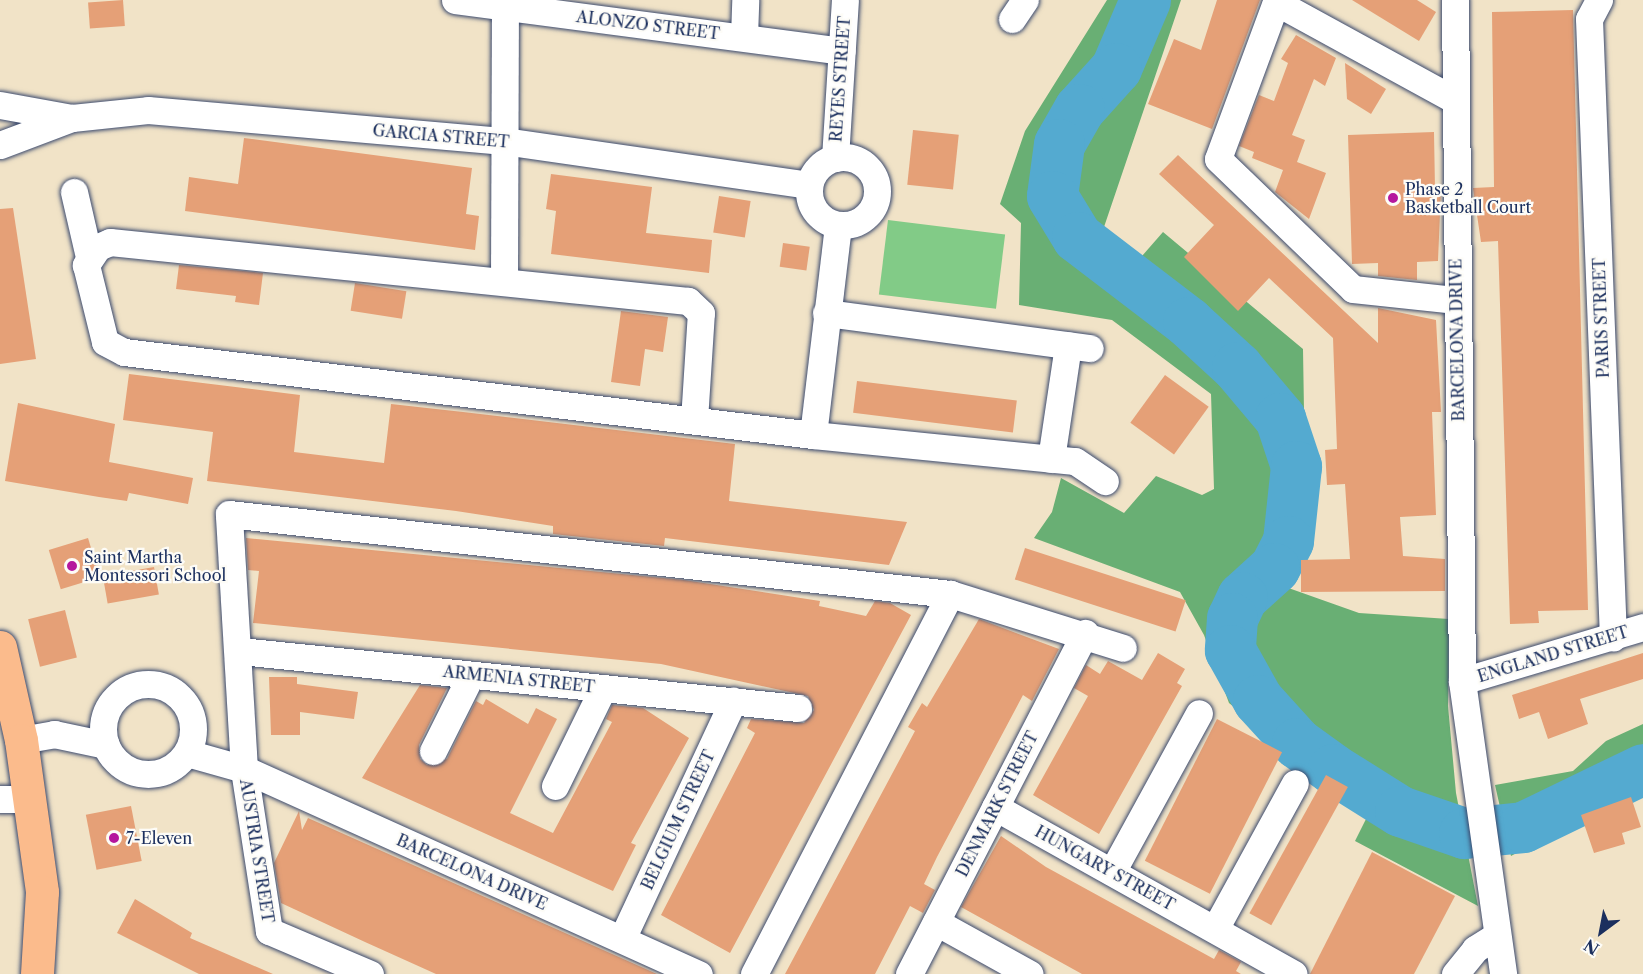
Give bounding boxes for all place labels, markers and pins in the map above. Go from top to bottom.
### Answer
place label: Phase 2 Basketball Court [1405,179,1531,217]
marker: Phase 2 Basketball Court [1386,191,1400,205]
place label: Saint Martha Montessori School [84,547,226,585]
marker: Saint Martha Montessori School [65,559,79,573]
place label: 7-Eleven [126,828,192,848]
marker: 7-Eleven [107,831,121,845]

